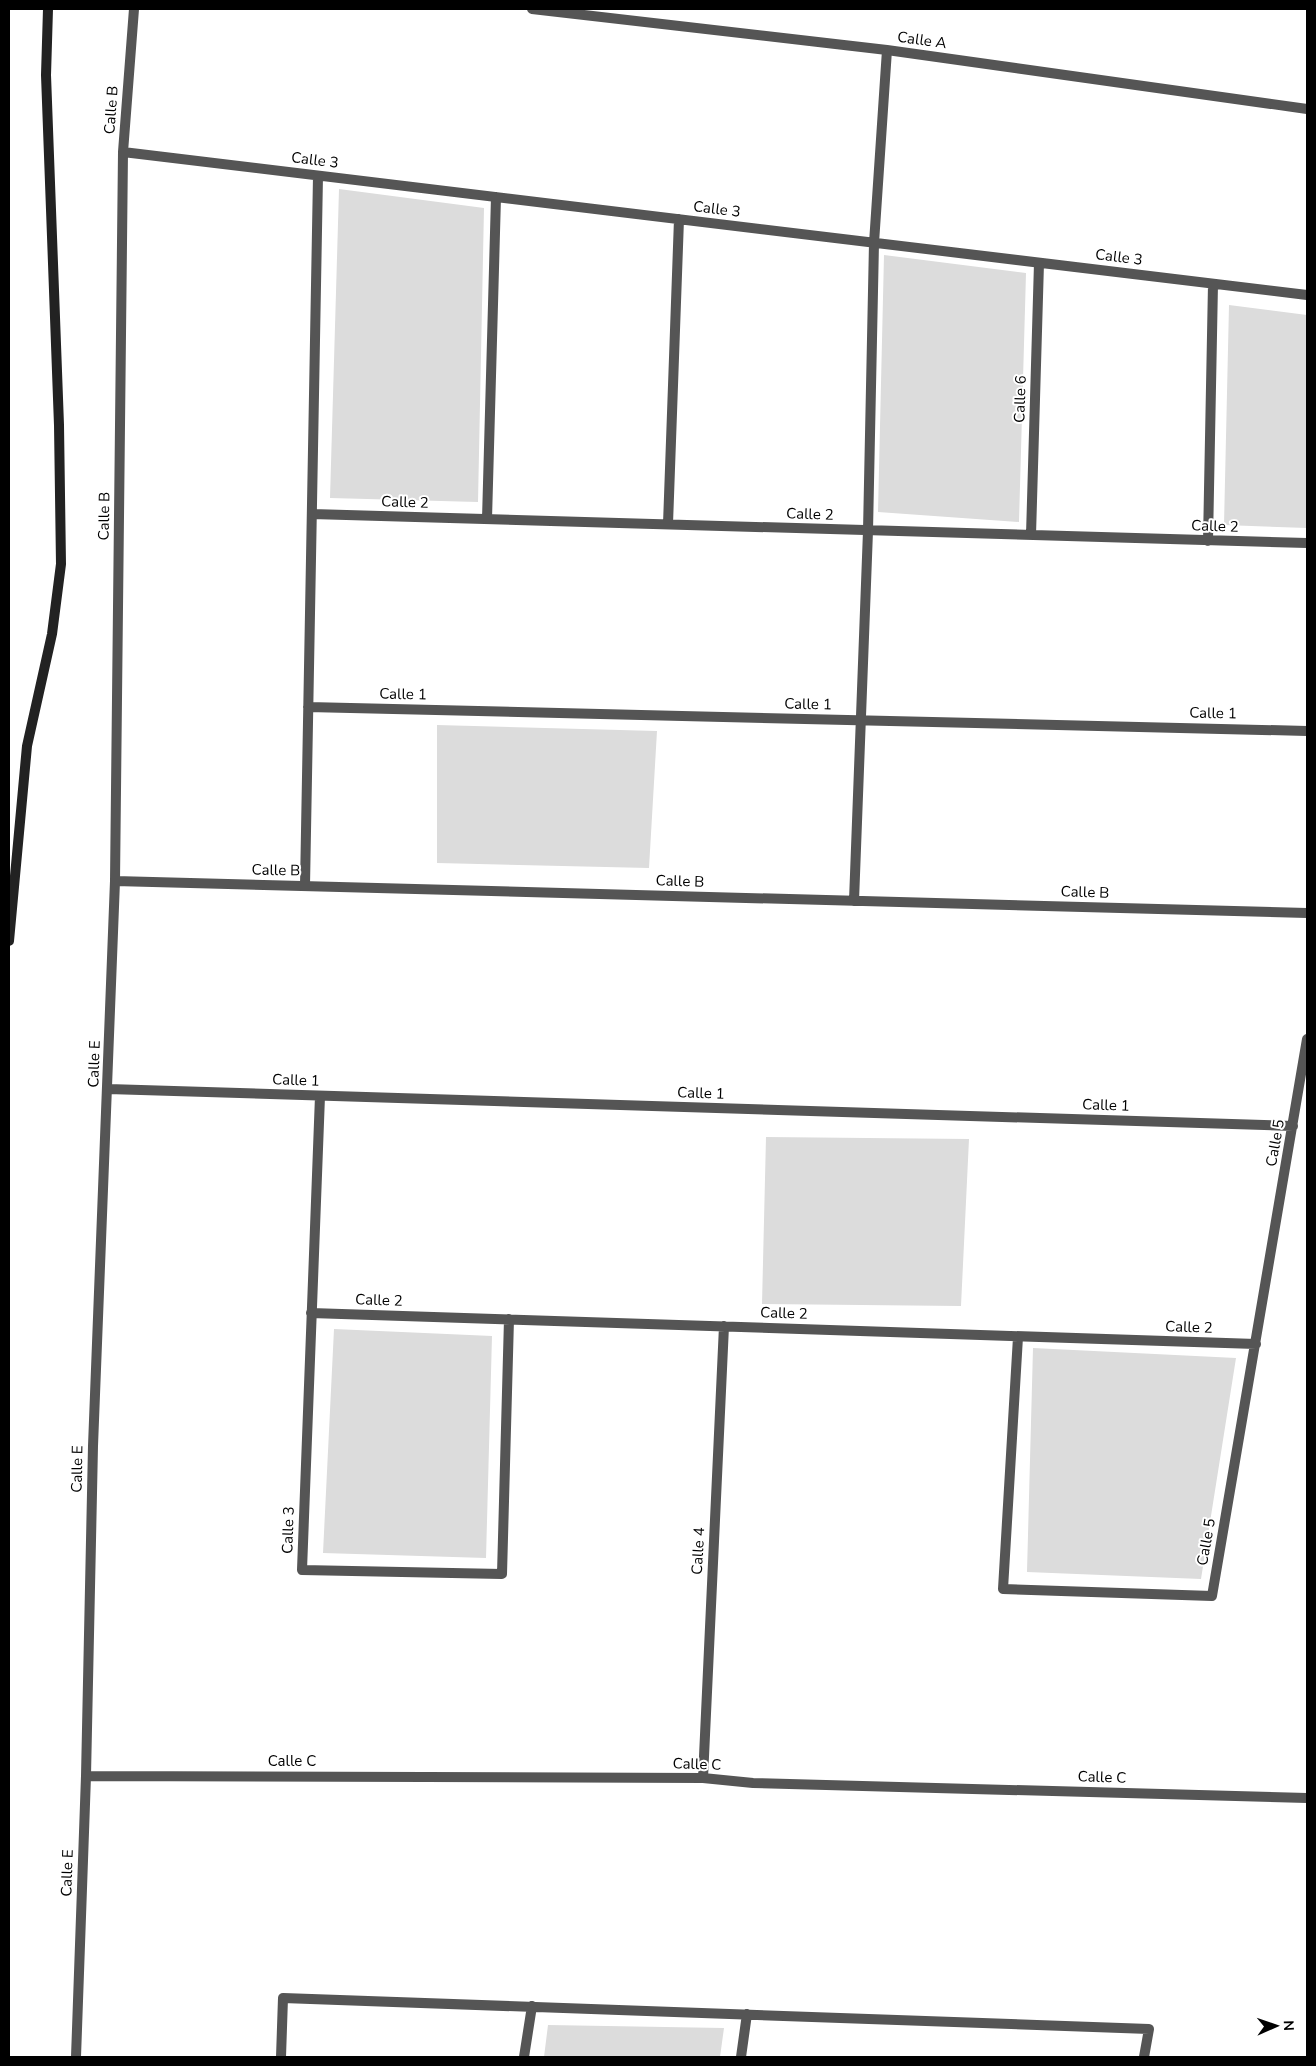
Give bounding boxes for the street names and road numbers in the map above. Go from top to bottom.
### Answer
street label: Calle A [896,27,948,53]
street label: Calle B [99,85,123,135]
street label: Calle 3 [290,147,340,173]
street label: Calle 3 [692,196,742,222]
street label: Calle 3 [1094,244,1144,270]
street label: Calle 6 [1009,375,1031,423]
street label: Calle 2 [381,491,429,513]
street label: Calle B [94,492,114,540]
street label: Calle 2 [786,503,834,525]
street label: Calle 2 [1191,515,1239,537]
street label: Calle 1 [379,684,427,704]
street label: Calle 1 [784,694,832,714]
street label: Calle 1 [1189,703,1237,723]
street label: Calle B [252,860,300,880]
street label: Calle B [655,870,705,892]
street label: Calle B [1060,881,1110,903]
street label: Calle E [83,1040,105,1088]
street label: Calle 1 [272,1069,320,1091]
street label: Calle 1 [677,1082,725,1104]
street label: Calle 1 [1082,1094,1130,1116]
street label: Calle 5 [1261,1118,1289,1168]
street label: Calle 2 [355,1289,403,1311]
street label: Calle 2 [760,1302,808,1324]
street label: Calle 2 [1165,1316,1213,1338]
street label: Calle E [67,1445,87,1493]
street label: Calle 3 [277,1506,299,1554]
street label: Calle 5 [1192,1517,1220,1567]
street label: Calle 4 [687,1527,709,1575]
street label: Calle C [268,1751,316,1771]
street label: Calle C [672,1753,722,1775]
street label: Calle C [1077,1766,1127,1788]
street label: Calle E [56,1849,78,1897]

